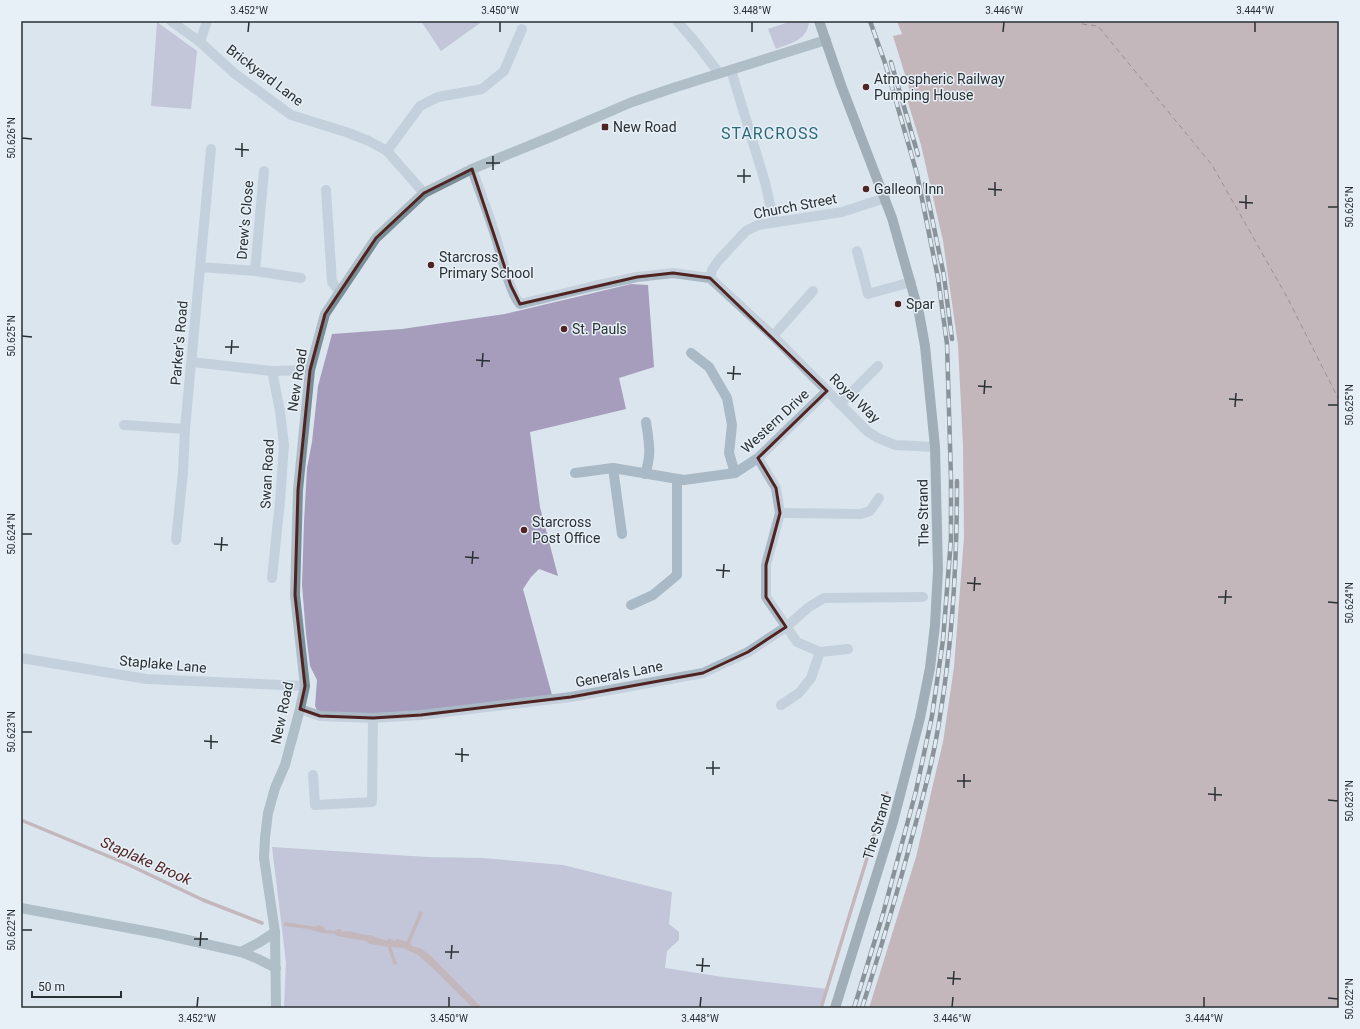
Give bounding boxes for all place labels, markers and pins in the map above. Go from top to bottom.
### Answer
place label: Atmospheric Railway Pumping House [874,71,1005,103]
marker: Atmospheric Railway Pumping House [861,82,871,92]
place label: New Road [613,119,677,135]
marker: New Road [600,122,610,132]
place label: Galleon Inn [874,181,944,197]
marker: Galleon Inn [861,184,871,194]
place label: Starcross Primary School [439,249,534,281]
marker: Starcross Primary School [426,260,436,270]
place label: Spar [906,296,935,312]
marker: Spar [893,299,903,309]
place label: St. Pauls [572,321,627,337]
marker: St. Pauls [559,324,569,334]
place label: Starcross Post Office [532,514,600,546]
marker: Starcross Post Office [519,525,529,535]

